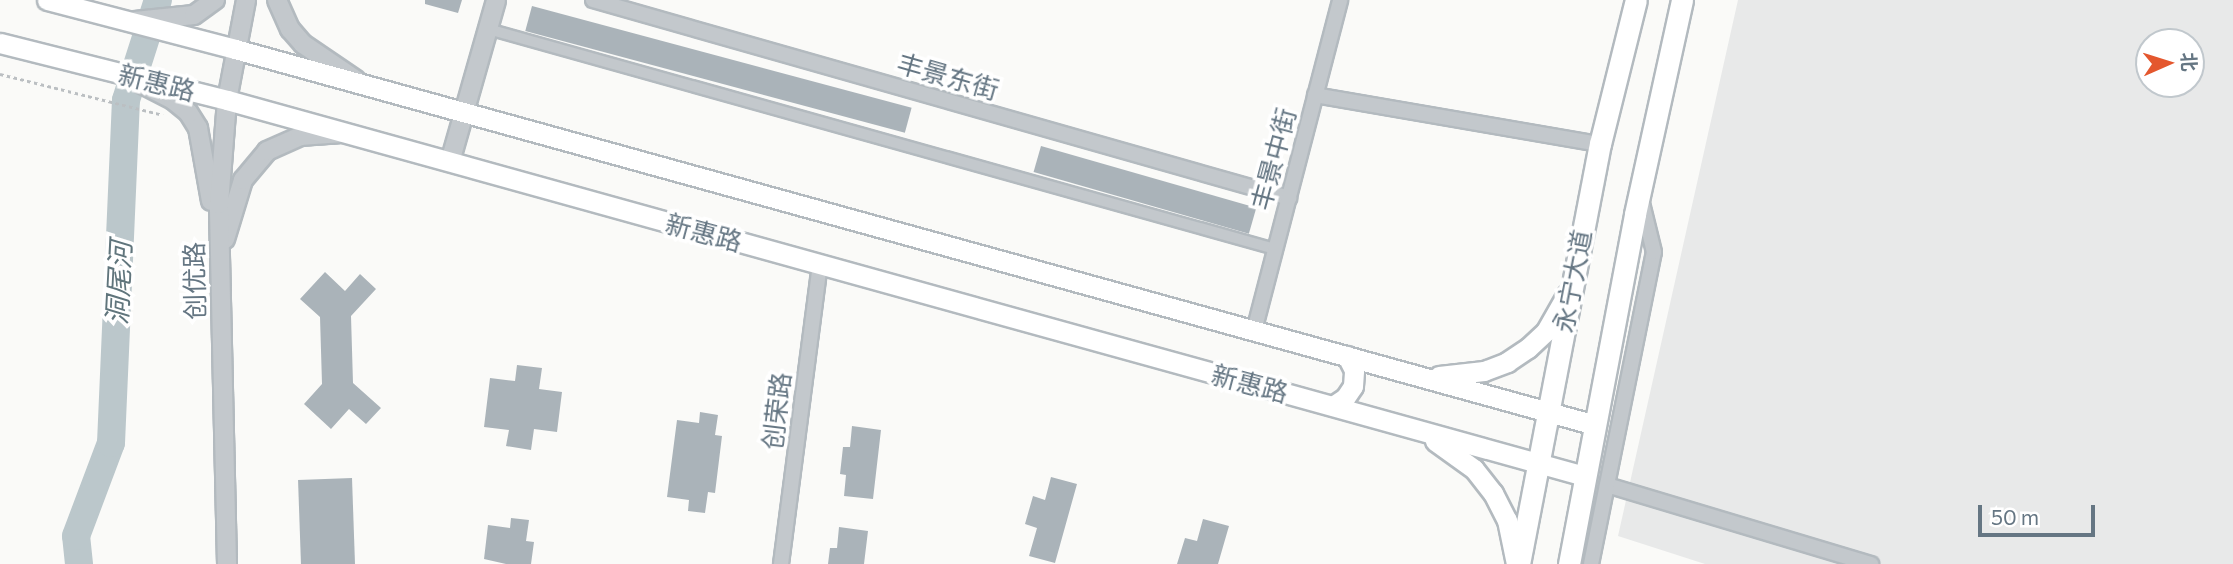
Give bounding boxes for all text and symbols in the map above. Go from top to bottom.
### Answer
north arrow [2135,28,2205,98]
street label: 丰景东街 [894,47,1002,105]
text: 北 [2177,52,2201,72]
street label: 新惠路 [115,57,199,107]
street label: 丰景中街 [1244,105,1302,213]
street label: 新惠路 [662,207,746,257]
street label: 永宁大道 [1547,227,1597,335]
water label: 洞尾河 [99,240,137,326]
street label: 创优路 [178,242,210,320]
street label: 新惠路 [1208,358,1292,408]
street label: 创荣路 [756,370,796,452]
scale bar [1981,490,2098,534]
text: 50 m [1991,504,2039,529]

